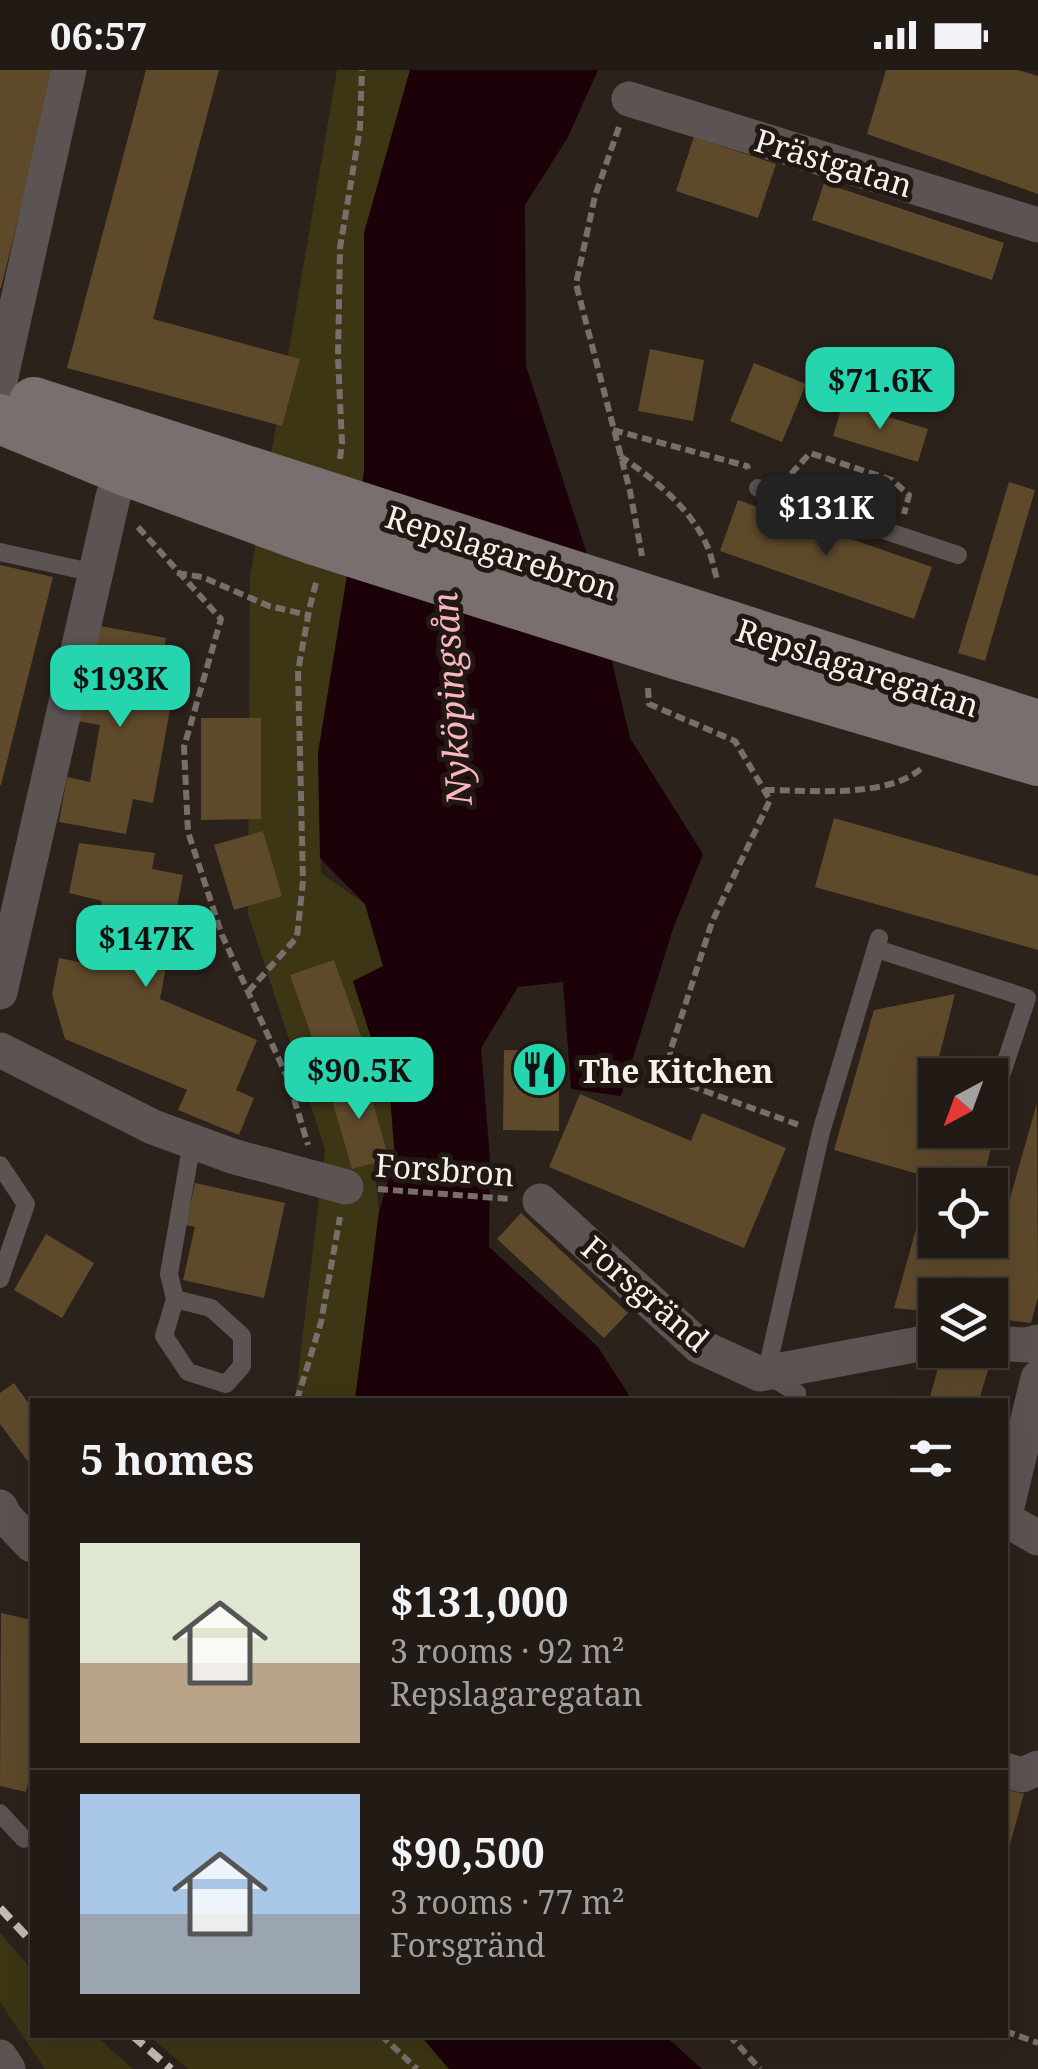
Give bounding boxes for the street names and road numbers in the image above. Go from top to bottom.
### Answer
street label: Prästgatan [750,118,918,206]
street label: Repslagarebron [381,494,623,610]
street label: Repslagaregatan [731,608,985,726]
street label: Forsbron [374,1143,516,1195]
street label: Forsgränd [573,1226,719,1360]

